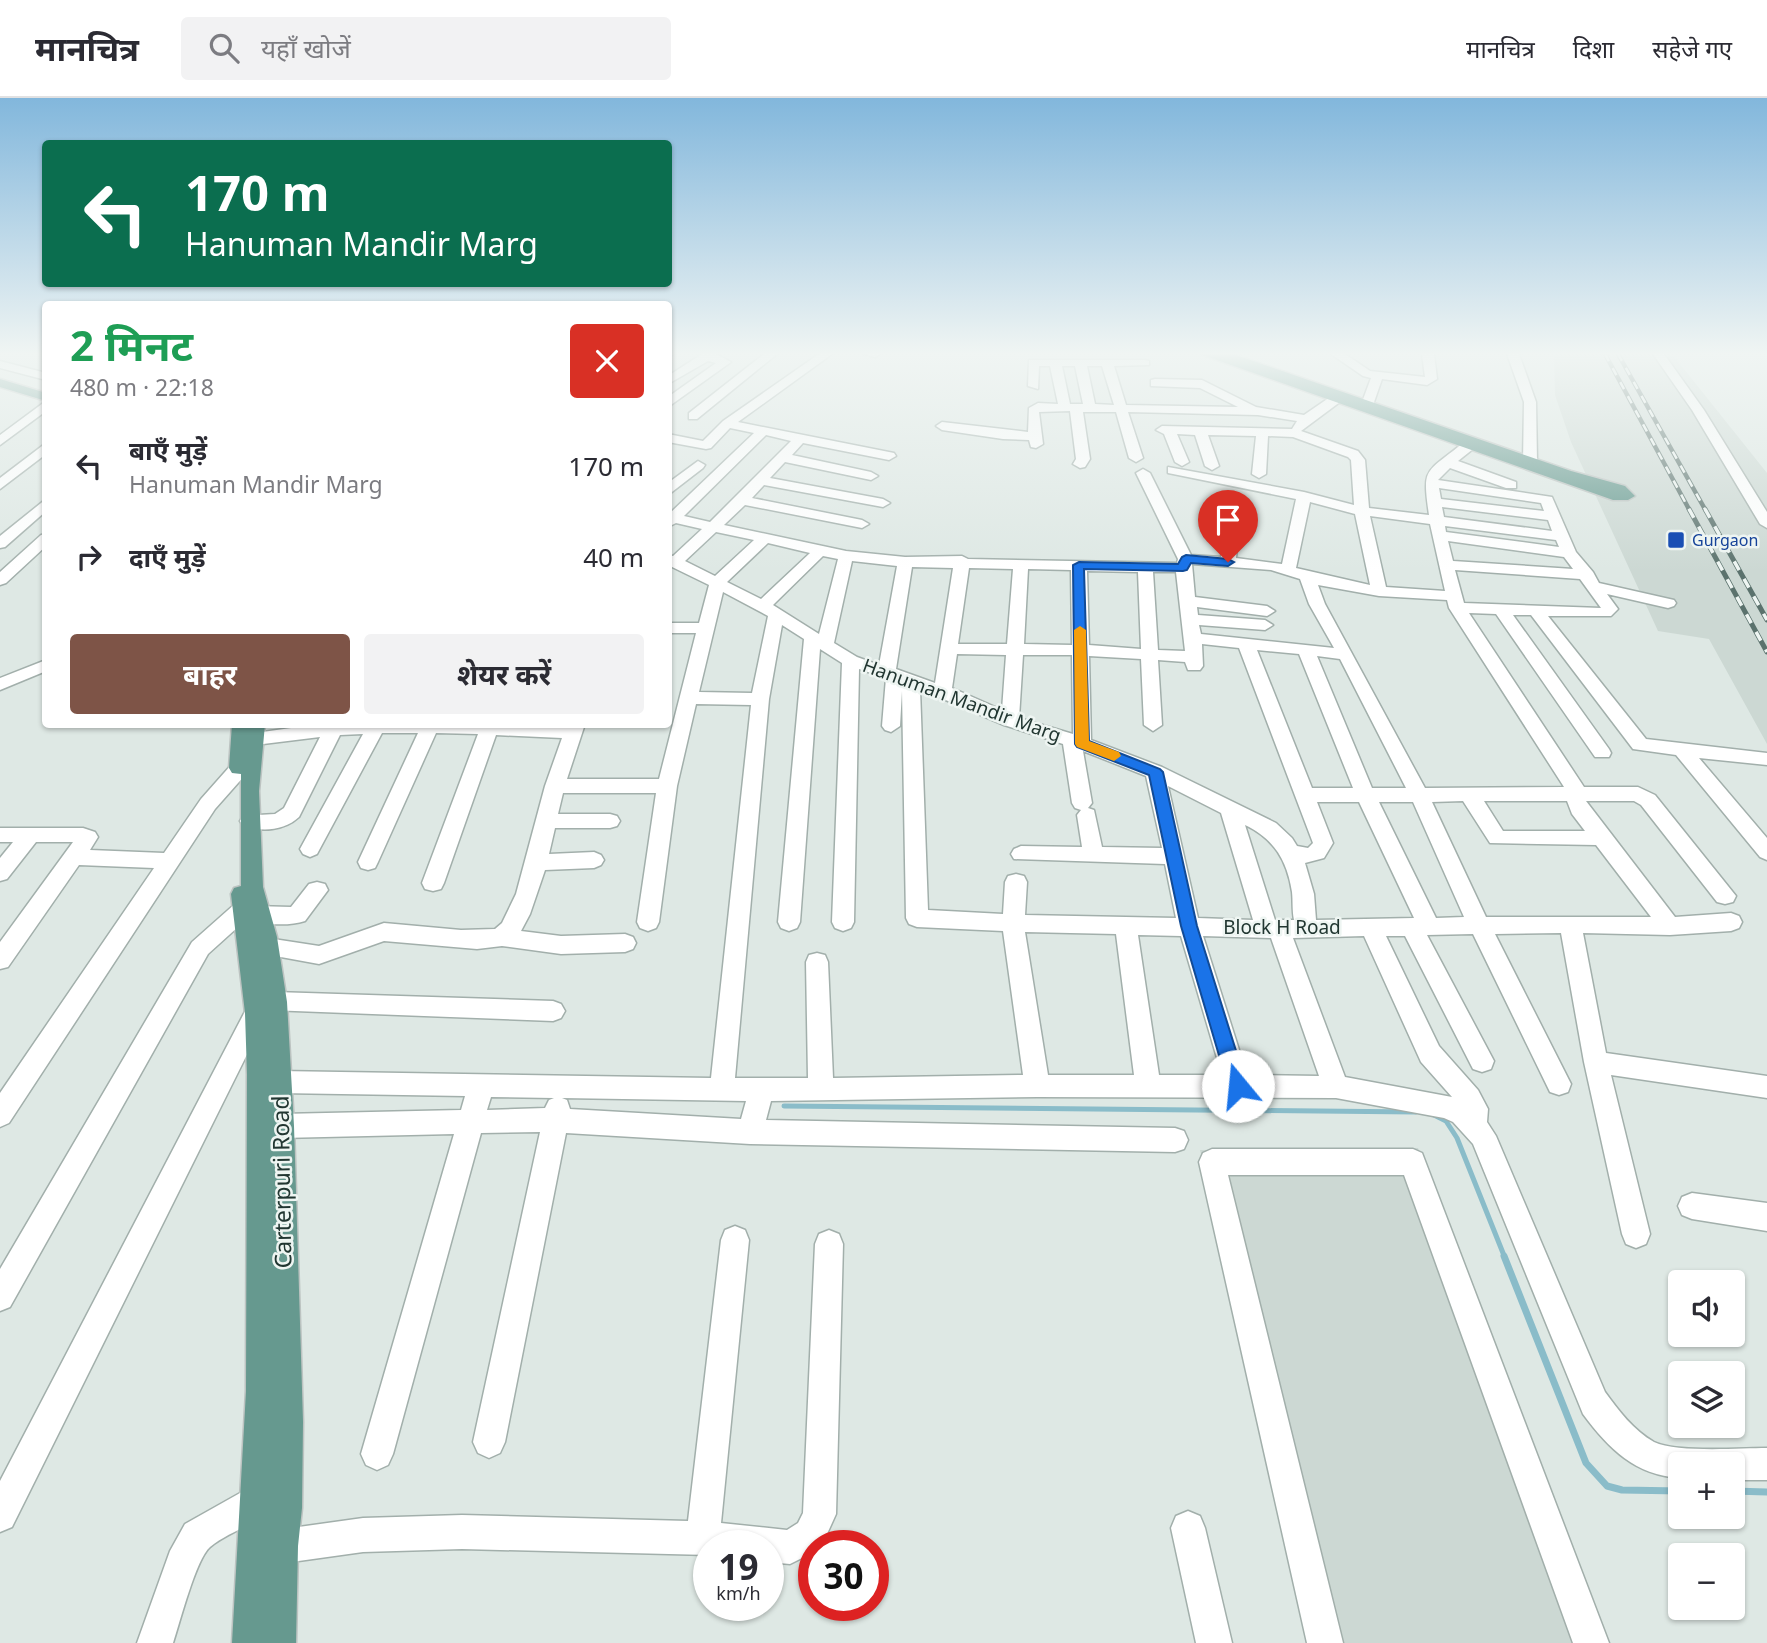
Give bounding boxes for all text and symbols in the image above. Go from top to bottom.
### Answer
search box [181,17,671,80]
text: मानचित्र [35,26,139,71]
icon: search [205,29,243,67]
text: यहाँ खोजें [261,30,351,66]
text: मानचित्र [1466,32,1535,65]
text: दिशा [1573,32,1614,65]
text: सहेजे गए [1652,32,1732,65]
text: 170 m [185,159,330,225]
icon: left [70,168,161,259]
text: Hanuman Mandir Marg [185,222,538,265]
text: 2 मिनट [70,316,193,373]
button: close [570,324,644,398]
text: 480 m · 22:18 [70,371,214,403]
text: बाएँ मुड़ें [129,432,207,468]
icon: left [70,447,108,485]
text: 170 m [568,448,644,484]
text: Hanuman Mandir Marg [129,468,383,500]
pin [1198,490,1258,562]
icon: arrive [1209,501,1247,539]
place label: Gurgaon [1692,529,1758,551]
marker: Gurgaon [1666,530,1686,550]
icon: right [70,538,108,576]
text: दाएँ मुड़ें [129,539,206,575]
text: 40 m [583,539,644,575]
button: बाहर [70,634,350,714]
button: शेयर करें [364,634,644,714]
street label: Hanuman Mandir Marg [859,652,1065,748]
street label: Block H Road [1223,914,1341,940]
position arrow [1201,1049,1275,1123]
street label: Carterpuri Road [263,1095,299,1269]
map controls [1668,1270,1745,1620]
button: sound [1668,1270,1745,1347]
button: layers [1668,1361,1745,1438]
button: + [1668,1452,1745,1529]
speed limit sign: 30 [798,1530,889,1621]
text: 19 [718,1543,759,1590]
button: − [1668,1543,1745,1620]
text: km/h [716,1581,761,1605]

